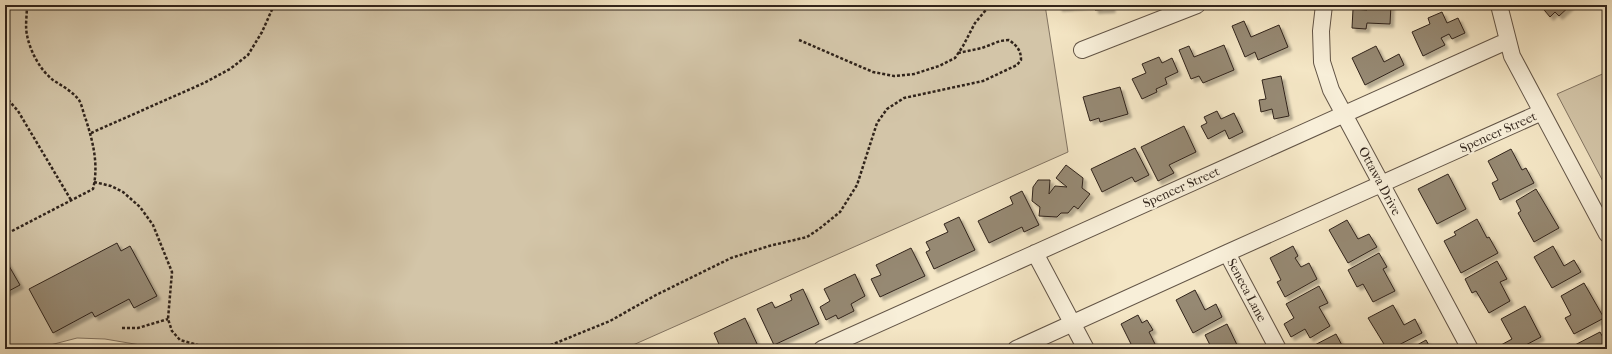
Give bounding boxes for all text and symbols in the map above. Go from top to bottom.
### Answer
street label: Spencer Street [1457,108,1539,156]
street label: Ottawa Drive [1356,144,1405,218]
street label: Spencer Street [1140,163,1222,211]
street label: Seneca Lane [1224,256,1270,325]

